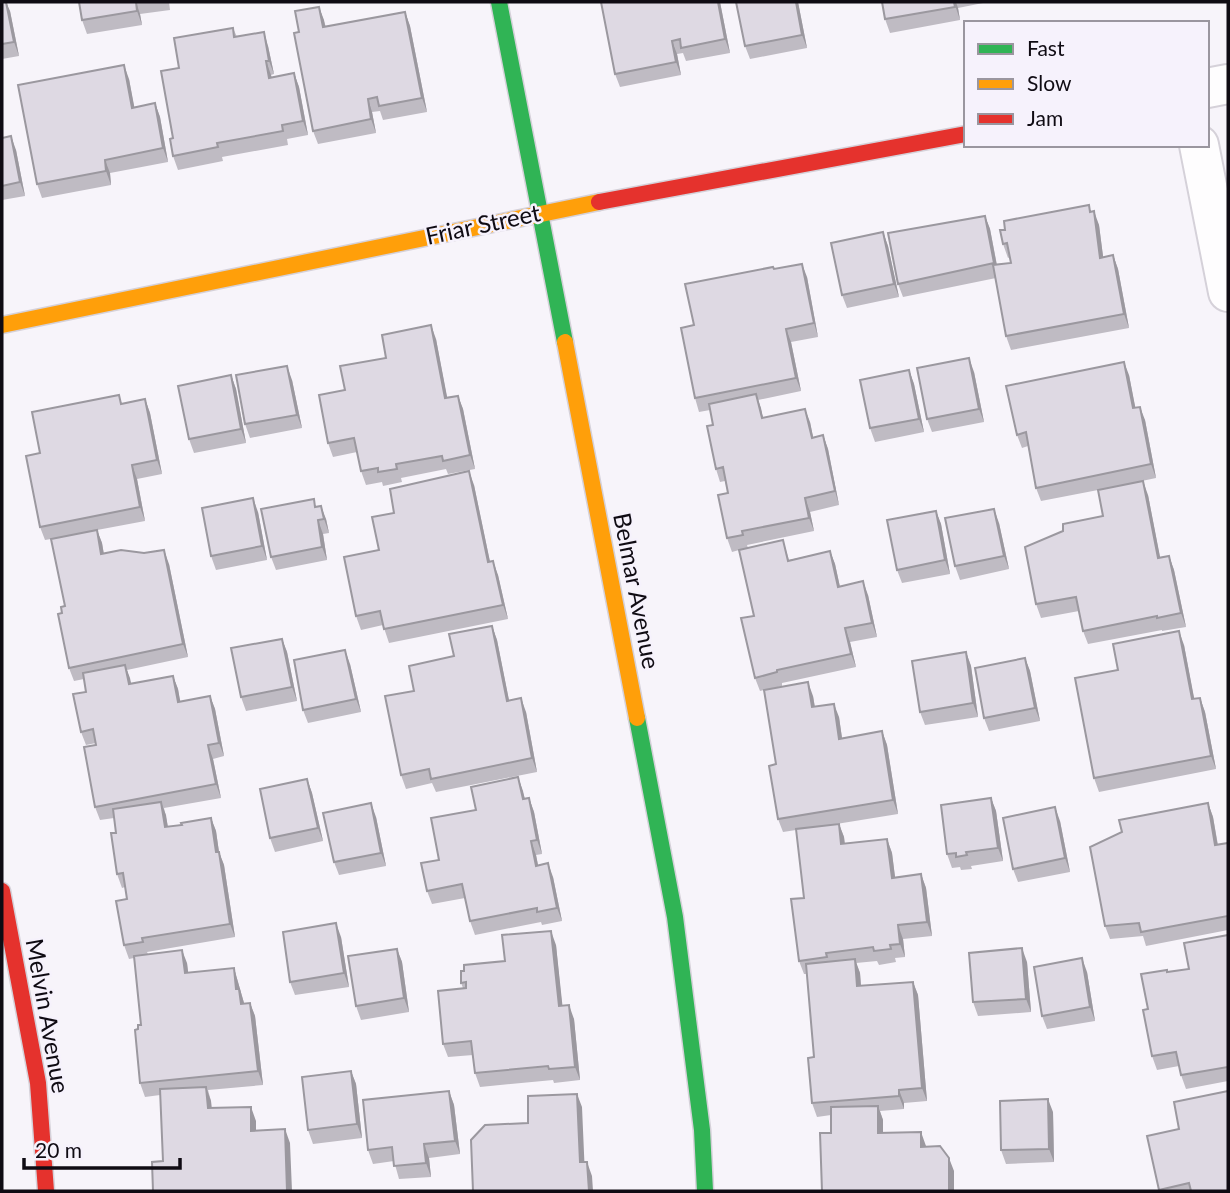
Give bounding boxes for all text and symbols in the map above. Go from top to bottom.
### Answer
legend [964,21,1209,147]
text: Fast [1027,35,1065,60]
text: Slow [1027,70,1072,95]
text: Jam [1027,105,1063,130]
street label: Friar Street [423,197,543,250]
street label: Belmar Avenue [608,510,667,671]
street label: Melvin Avenue [21,936,76,1095]
scale bar [24,1126,180,1170]
text: 20 m [35,1137,82,1162]

